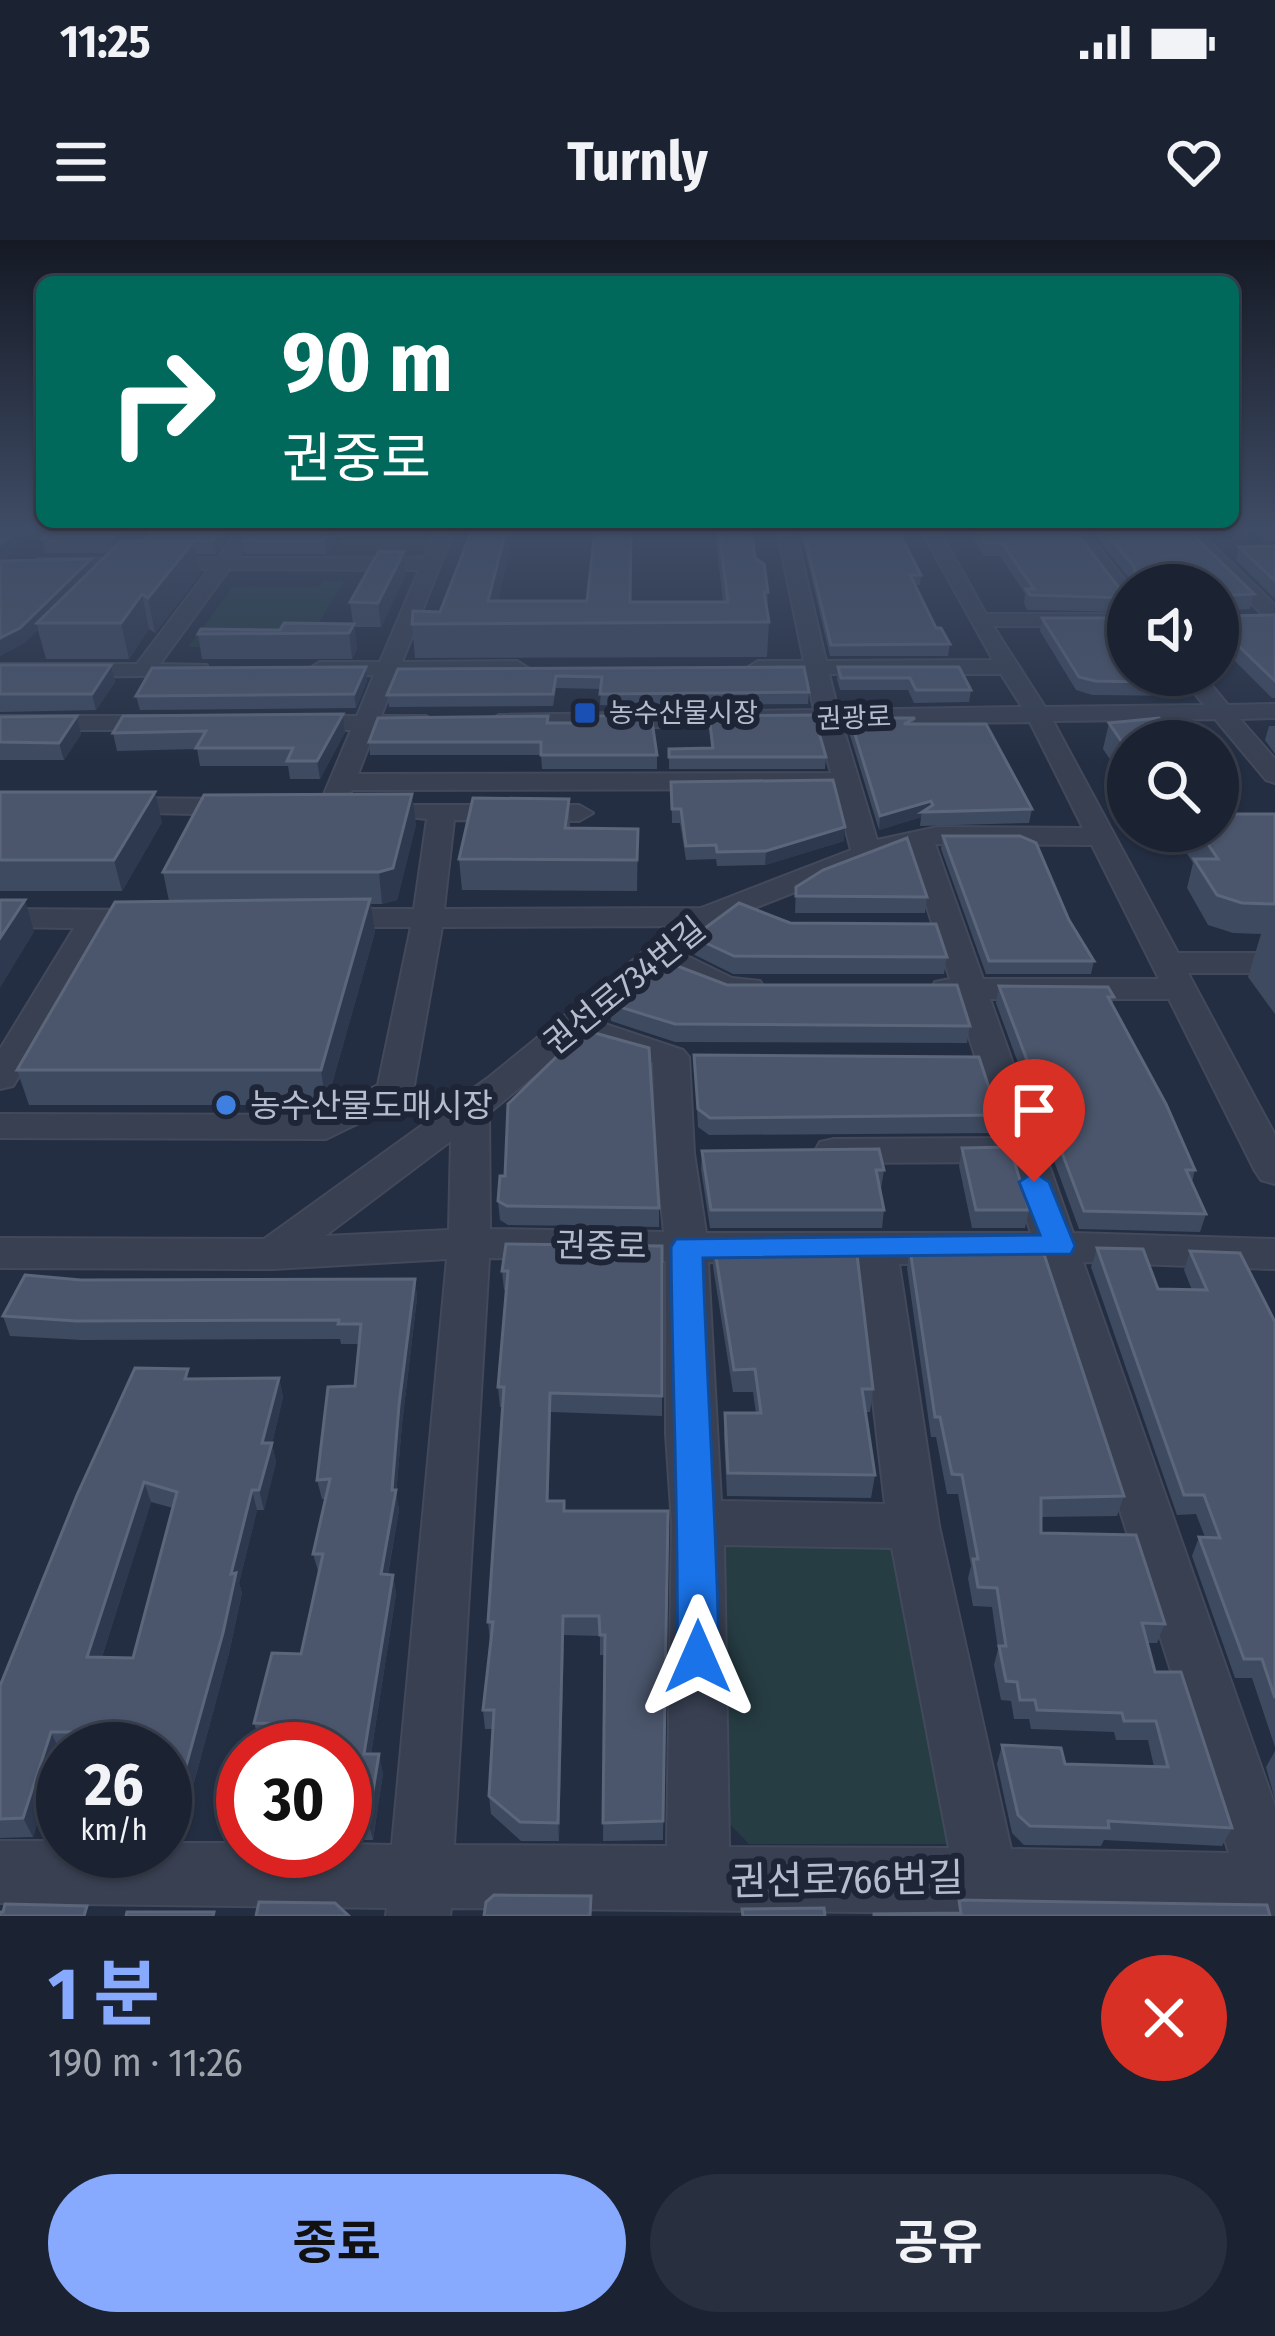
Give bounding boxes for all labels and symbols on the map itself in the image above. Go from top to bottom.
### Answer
place label: 농수산물시장 [609,697,758,729]
marker: 농수산물시장 [572,700,598,726]
street label: 권광로 [816,701,892,735]
street label: 권선로734번길 [536,909,713,1063]
pin [983,1059,1085,1182]
place label: 농수산물도매시장 [250,1086,493,1126]
marker: 농수산물도매시장 [213,1092,239,1118]
street label: 권중로 [555,1225,647,1267]
position arrow [635,1594,761,1720]
speed limit sign: 30 [216,1722,372,1878]
street label: 권선로766번길 [730,1855,964,1905]

